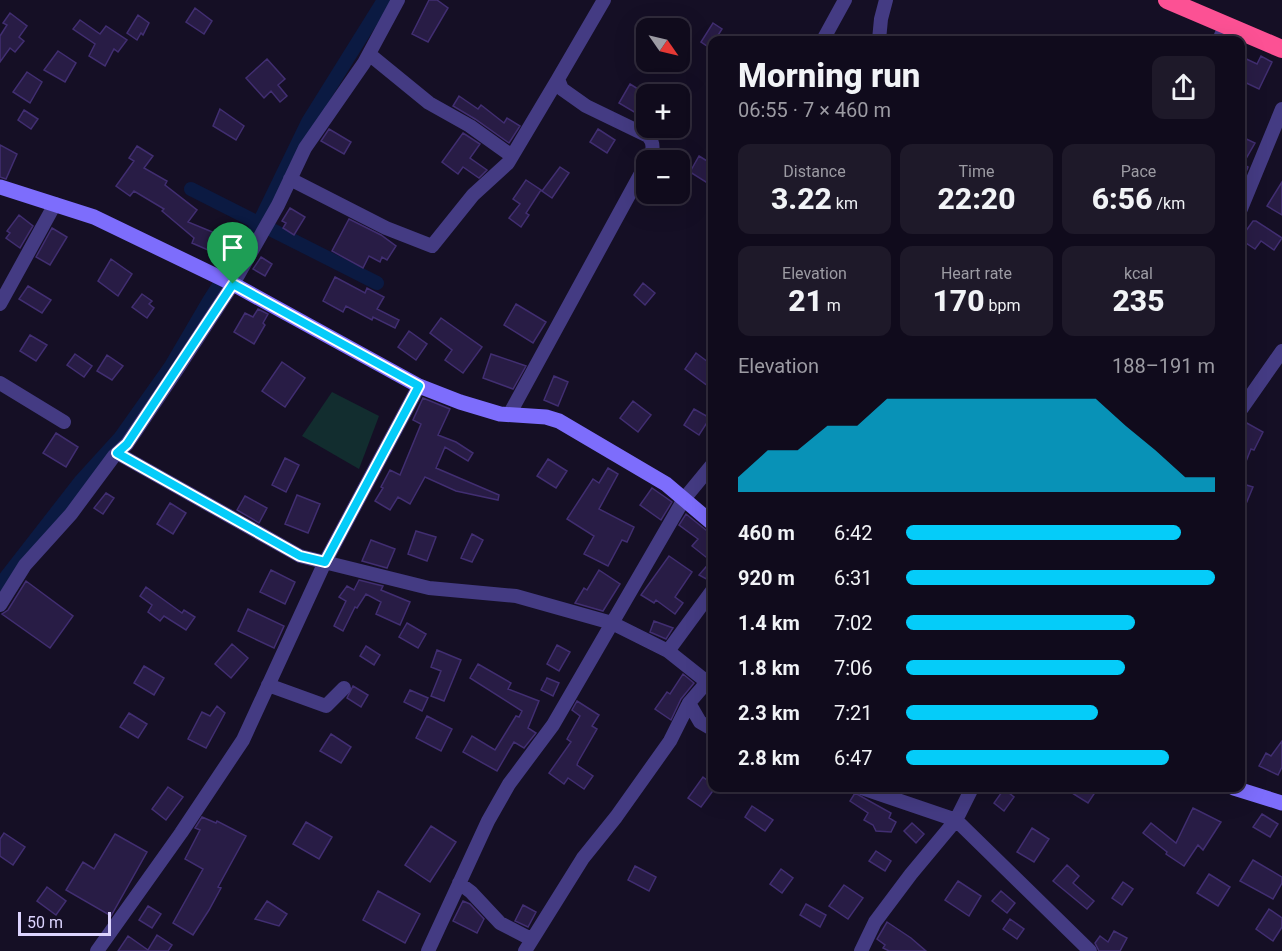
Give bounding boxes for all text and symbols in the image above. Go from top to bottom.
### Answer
north arrow [636,18,690,72]
map controls [636,18,690,204]
text: Morning run [738,56,920,95]
button: share [1152,56,1215,119]
button: + [636,84,690,138]
text: 06:55 · 7 × 460 m [738,98,891,122]
button: − [636,150,690,204]
text: Distance [783,162,846,181]
text: Time [959,162,994,181]
text: Pace [1121,162,1156,181]
text: 3.22 [771,181,832,216]
text: 22:20 [938,181,1015,216]
text: 6:56 [1092,181,1152,216]
text: km [832,194,858,213]
text: /km [1152,194,1185,213]
pin [207,222,258,284]
icon: arrive [216,231,249,264]
text: Elevation [782,264,847,283]
text: Heart rate [941,264,1012,283]
text: kcal [1124,264,1153,283]
text: 21 [788,283,823,318]
text: 170 [933,283,984,318]
text: 235 [1113,283,1164,318]
text: m [823,296,841,315]
text: bpm [984,296,1020,315]
text: Elevation [738,354,819,378]
text: 188–191 m [1112,354,1215,378]
text: 460 m [738,521,795,545]
text: 6:42 [834,521,873,545]
text: 920 m [738,566,795,590]
text: 6:31 [834,566,873,590]
text: 1.4 km [738,611,800,635]
text: 7:02 [834,611,873,635]
text: 1.8 km [738,656,800,680]
text: 7:06 [834,656,873,680]
text: 2.3 km [738,701,800,725]
text: 7:21 [834,701,873,725]
text: 2.8 km [738,746,800,770]
text: 6:47 [834,746,873,770]
scale bar [18,909,111,936]
text: 50 m [27,913,63,932]

